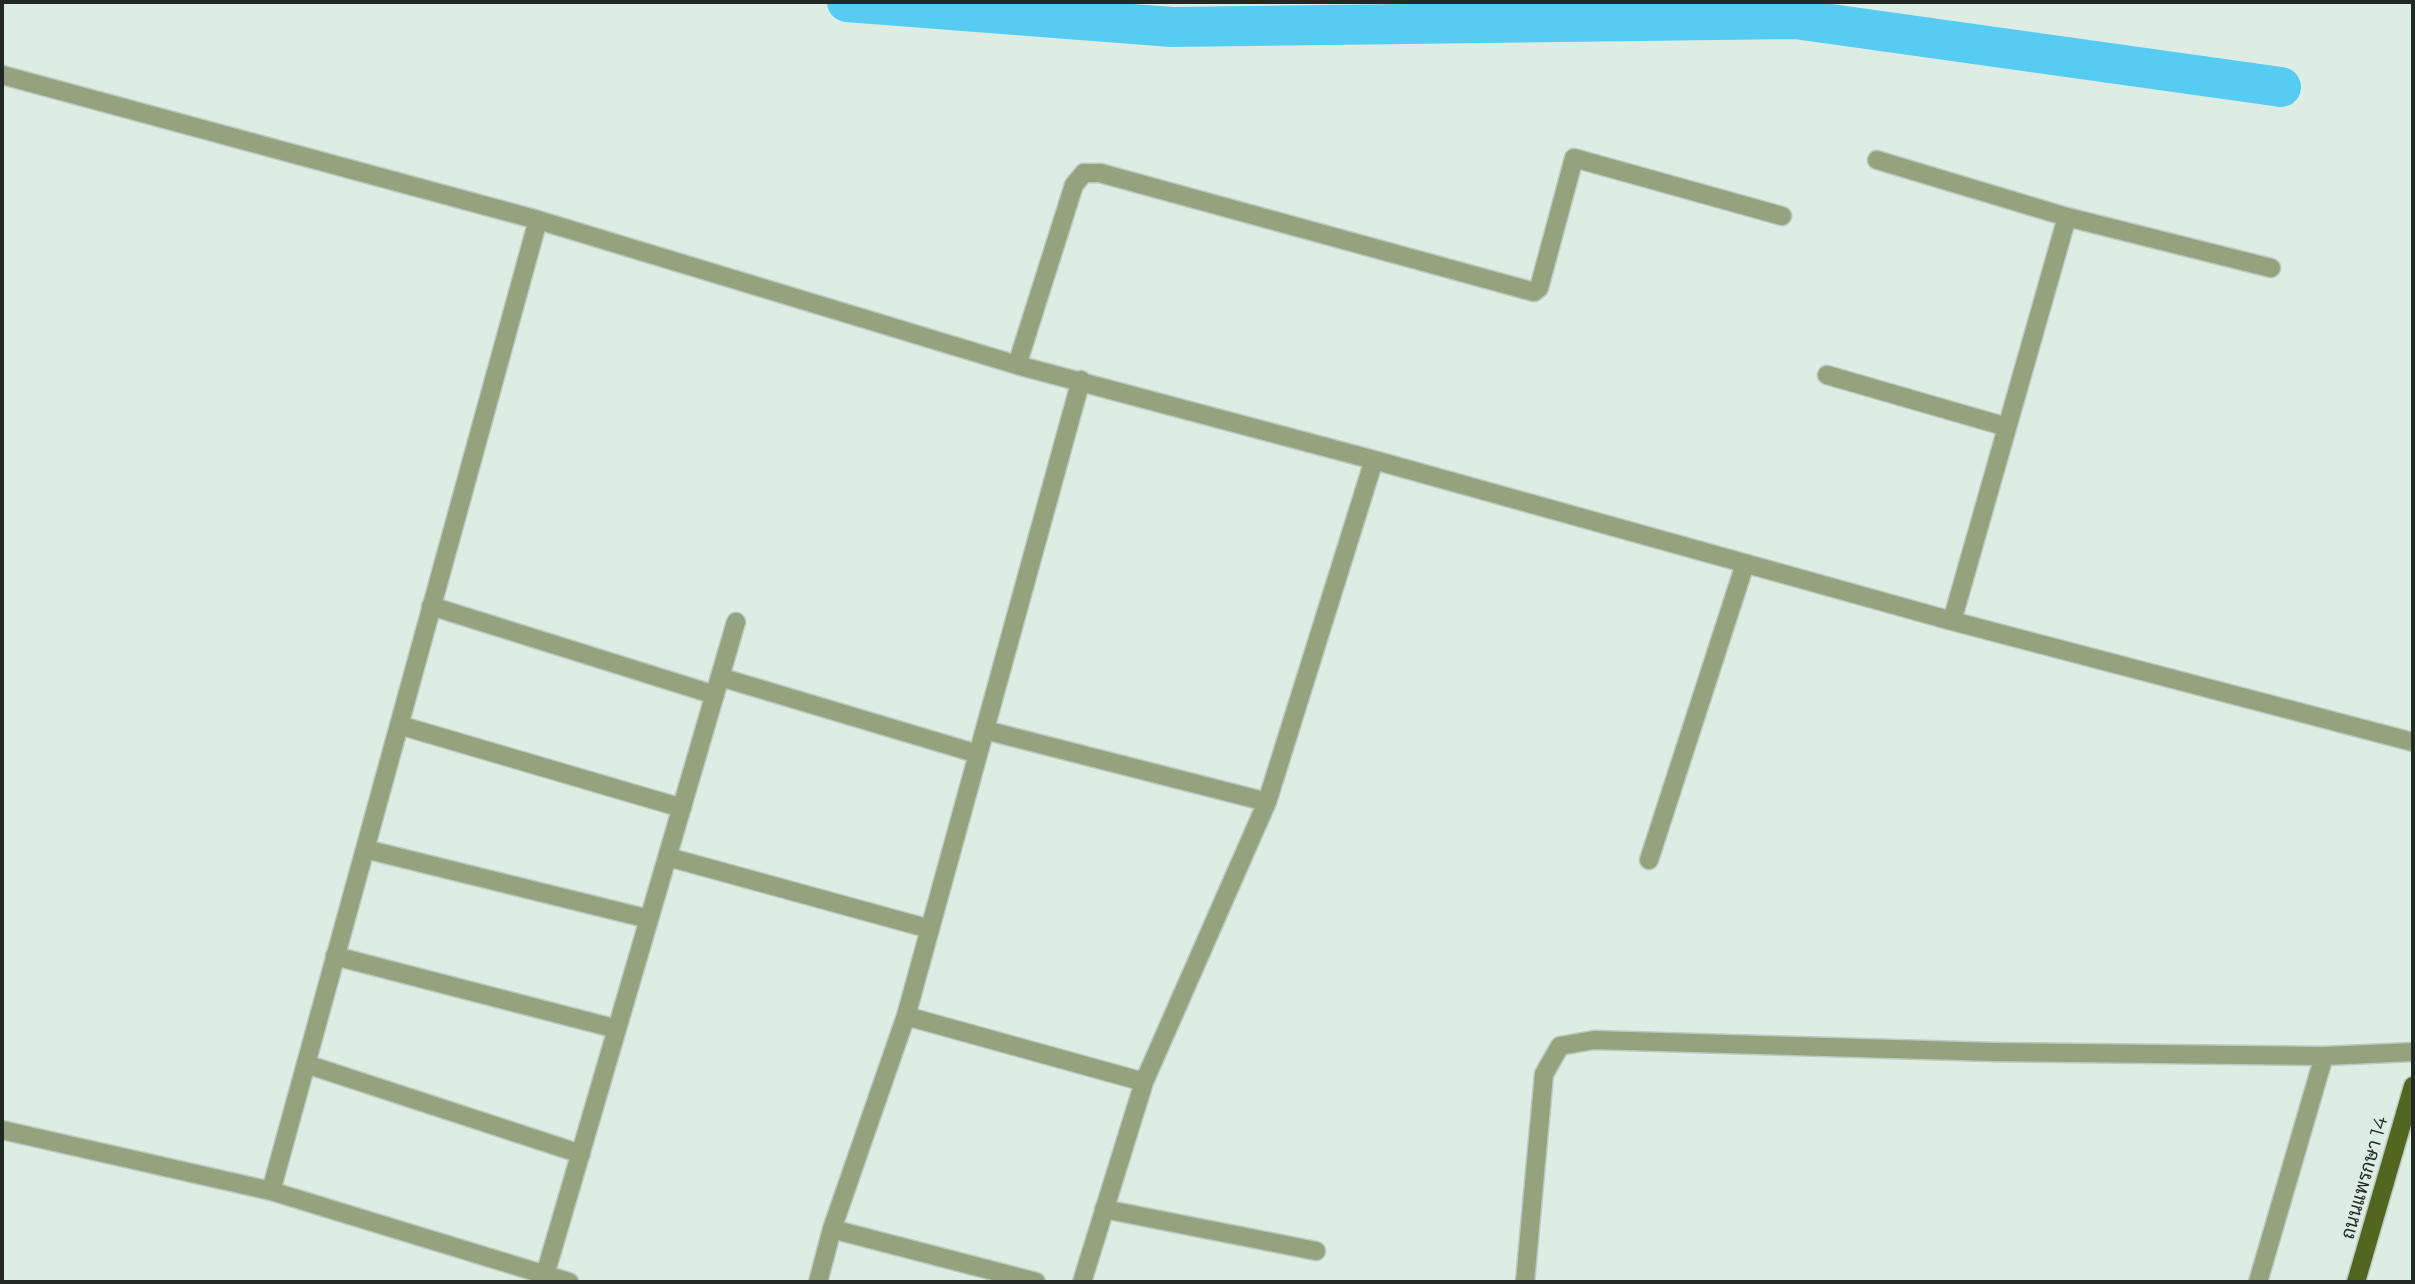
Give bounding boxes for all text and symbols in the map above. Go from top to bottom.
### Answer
street label: ถนนแพรกษา 14 [2337,1114,2393,1242]

